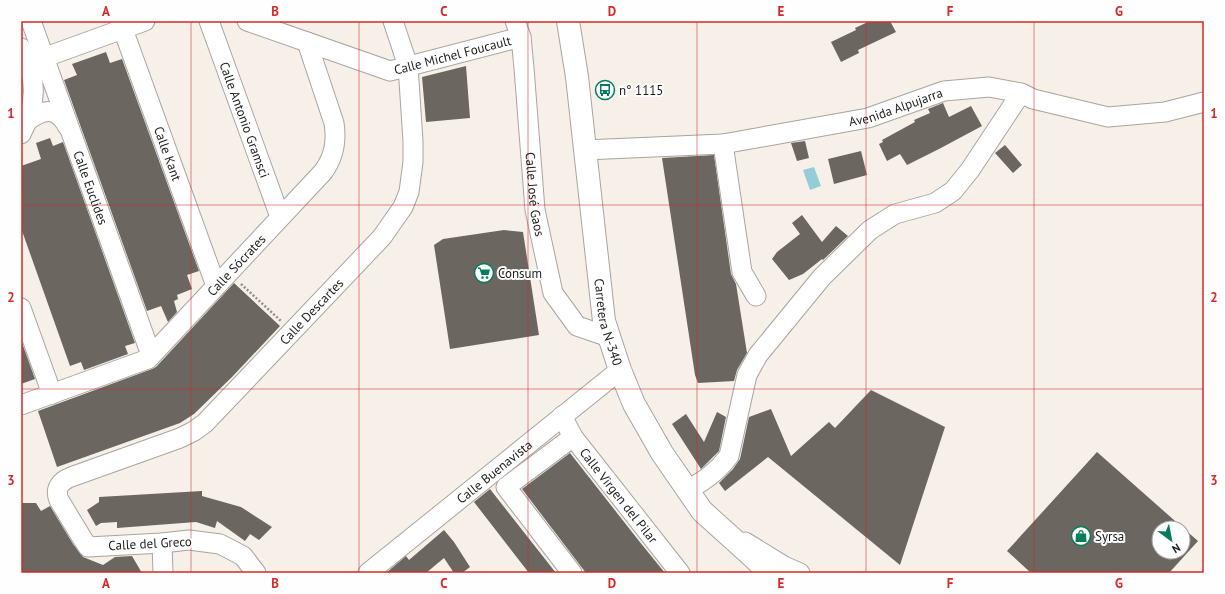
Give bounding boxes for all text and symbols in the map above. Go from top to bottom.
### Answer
text: A [102,3,110,20]
text: B [271,3,279,20]
text: C [440,3,448,20]
text: D [608,3,616,20]
text: E [778,3,785,20]
text: F [947,3,954,20]
text: G [1115,3,1123,20]
street label: Calle Michel Foucault [392,32,513,79]
street label: Calle Antonio Gramsci [215,60,273,180]
bus stop icon: n° 1115 [594,79,616,101]
place label: n° 1115 [619,82,663,99]
street label: Avenida Alpujarra [848,84,945,130]
text: 1 [7,105,15,122]
text: 1 [1210,105,1218,122]
street label: Calle Kant [150,124,185,184]
street label: Calle Euclides [69,148,111,227]
street label: Calle José Gaos [522,152,548,238]
street label: Calle Sócrates [203,231,269,300]
supermarket icon: Consum [473,262,495,284]
place label: Consum [498,265,542,282]
street label: Calle Descartes [276,275,347,348]
street label: Carretera N-340 [590,278,626,368]
text: 2 [7,289,15,306]
text: 2 [1210,289,1218,306]
street label: Calle Buenavista [453,436,536,507]
street label: Calle Virgen del Pilar [576,445,662,547]
text: 3 [7,472,15,489]
text: 3 [1210,472,1218,489]
north arrow [1151,520,1191,560]
shop icon: Syrsa [1070,525,1092,547]
place label: Syrsa [1095,528,1124,545]
street label: Calle del Greco [108,533,192,554]
text: N [1170,541,1183,556]
text: A [102,575,110,592]
text: B [271,575,279,592]
text: C [440,575,448,592]
text: D [608,575,616,592]
text: E [778,575,785,592]
text: F [947,575,954,592]
text: G [1115,575,1123,592]

